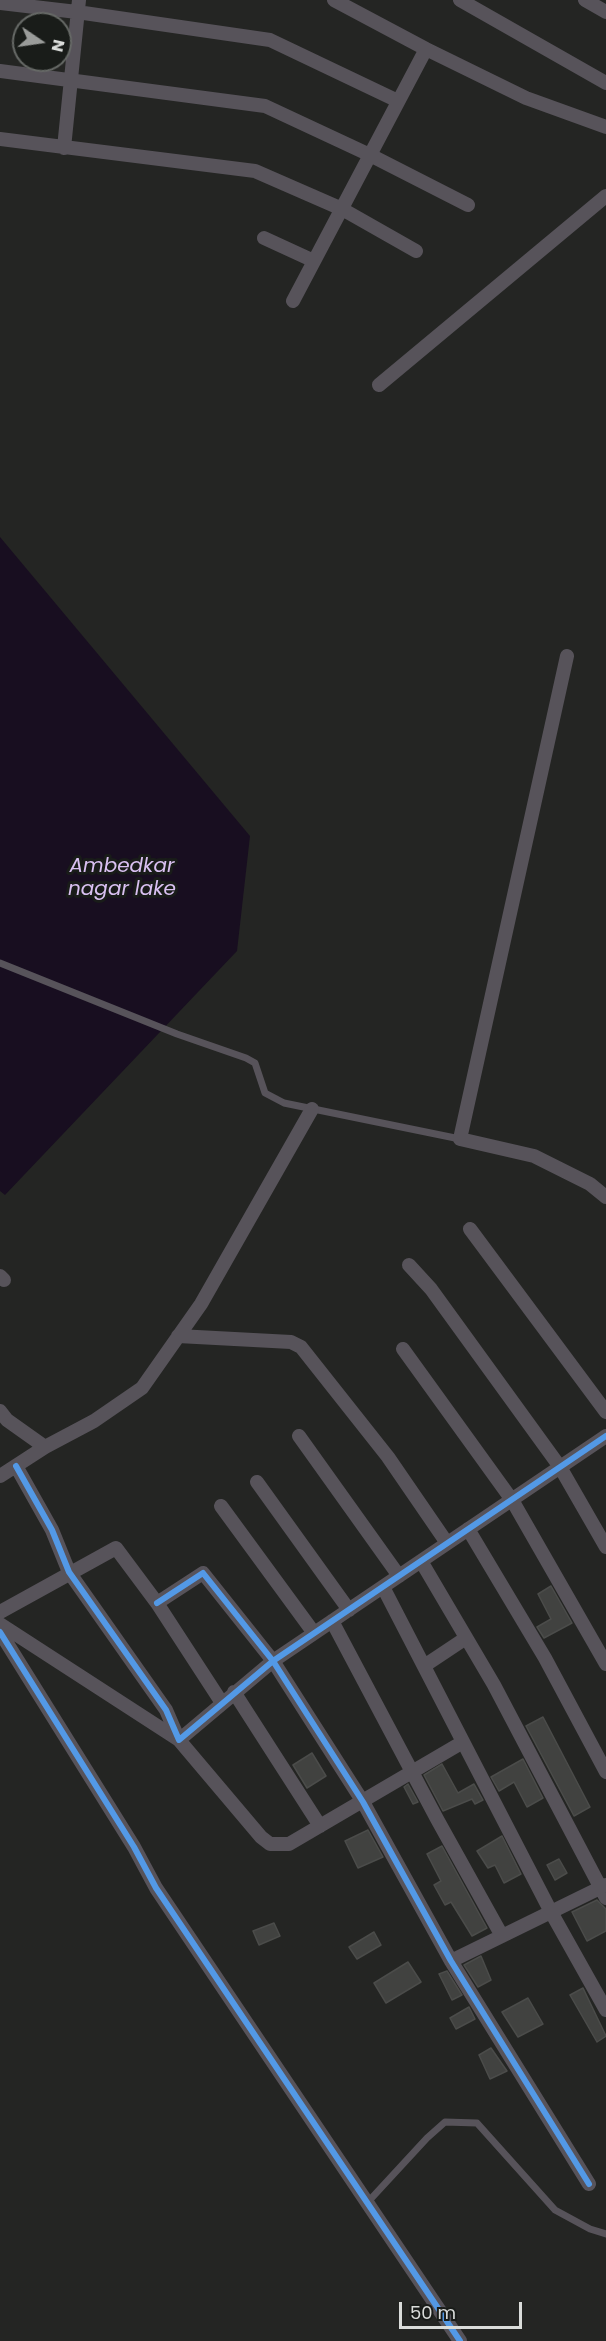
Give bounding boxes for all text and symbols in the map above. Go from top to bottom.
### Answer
north arrow [12,12,72,72]
text: N [46,37,71,54]
water label: Ambedkar nagar lake [68,855,176,902]
scale bar [402,2290,525,2328]
text: 50 m [410,2300,456,2325]

